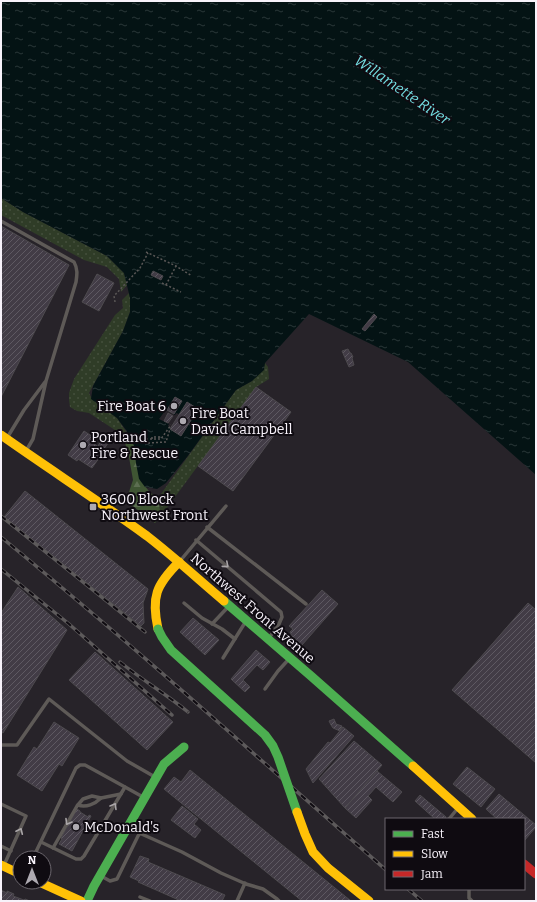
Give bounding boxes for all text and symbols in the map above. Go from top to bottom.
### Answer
water label: Willamette River [351,51,454,129]
place label: Fire Boat 6 [97,398,166,415]
marker: Fire Boat 6 [169,401,179,411]
place label: Fire Boat David Campbell [191,405,293,438]
marker: Fire Boat David Campbell [178,416,188,426]
place label: Portland Fire & Rescue [91,429,178,462]
marker: Portland Fire & Rescue [78,440,88,450]
place label: 3600 Block Northwest Front [101,491,208,524]
marker: 3600 Block Northwest Front [88,502,98,512]
street label: Northwest Front Avenue [187,550,318,667]
one-way arrow [222,561,229,568]
one-way arrow [109,803,116,810]
one-way arrow [66,817,73,825]
legend [385,818,525,890]
place label: McDonald's [84,819,159,836]
marker: McDonald's [71,822,81,832]
one-way arrow [15,827,23,835]
text: Fast [421,827,445,841]
text: Slow [421,847,448,861]
north arrow [12,850,52,890]
text: N [28,854,37,867]
text: Jam [420,867,443,881]

